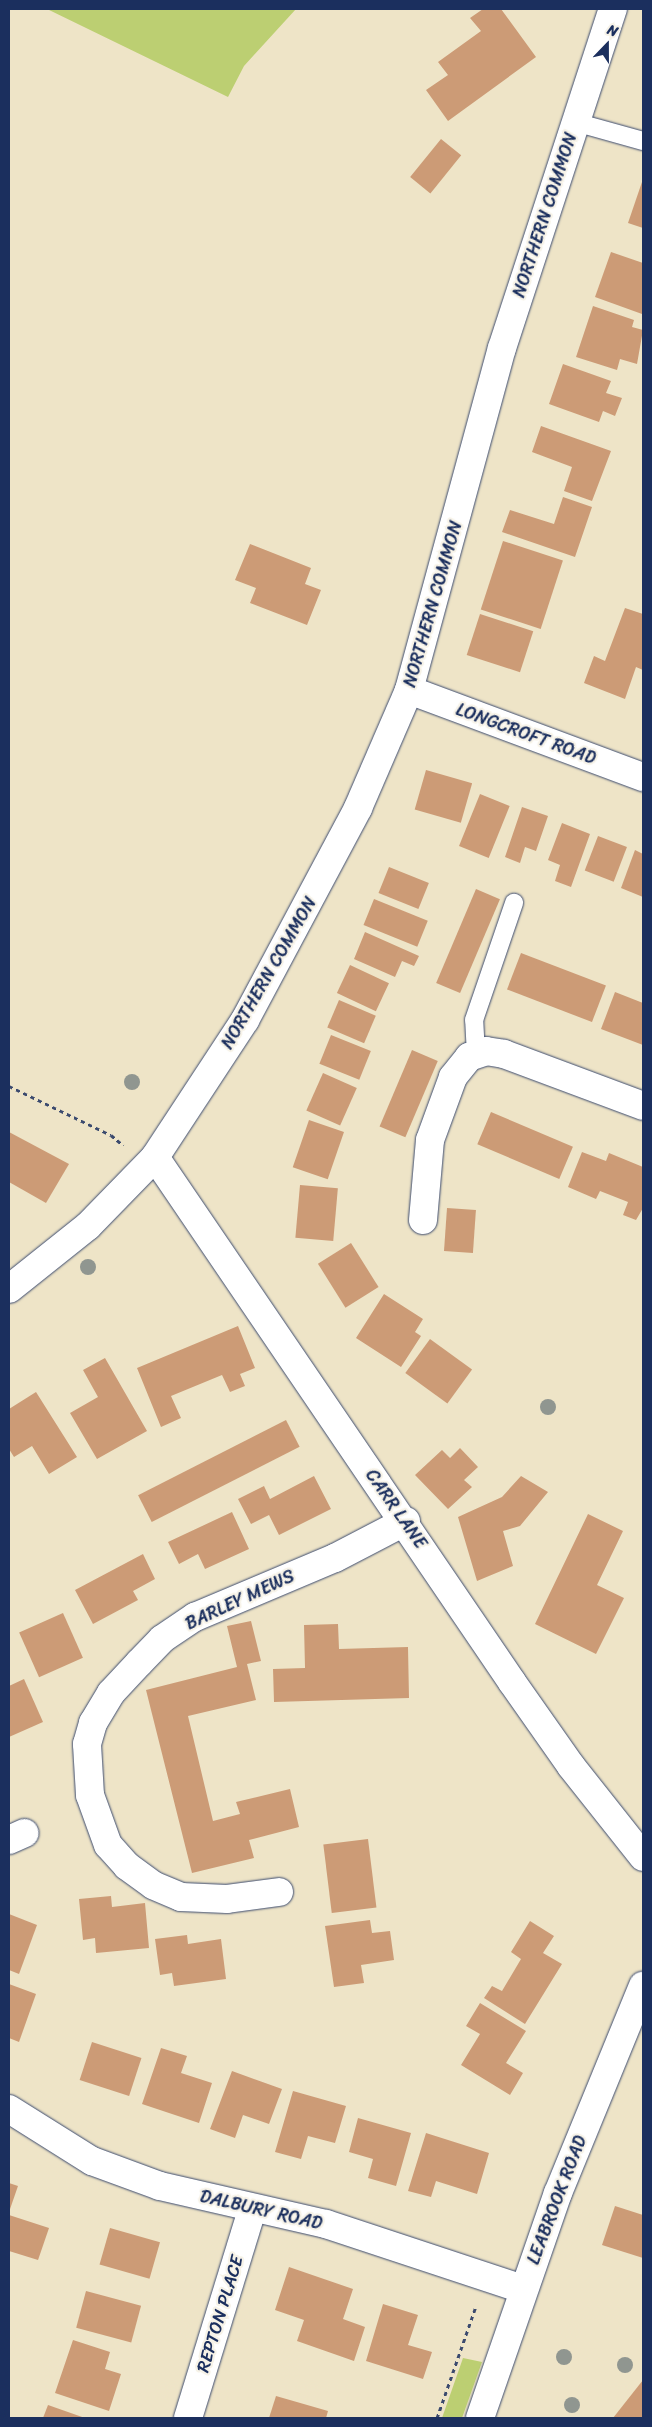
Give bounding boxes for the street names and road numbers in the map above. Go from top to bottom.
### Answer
street label: NORTHERN COMMON [508,130,582,300]
street label: NORTHERN COMMON [399,518,467,690]
street label: LONGCROFT ROAD [453,699,599,769]
street label: NORTHERN COMMON [217,893,321,1053]
street label: CARR LANE [361,1465,431,1553]
street label: BARLEY MEWS [183,1566,297,1634]
street label: LEABROOK ROAD [522,2133,592,2267]
street label: DALBURY ROAD [198,2185,324,2235]
street label: REPTON PLACE [192,2253,248,2375]

